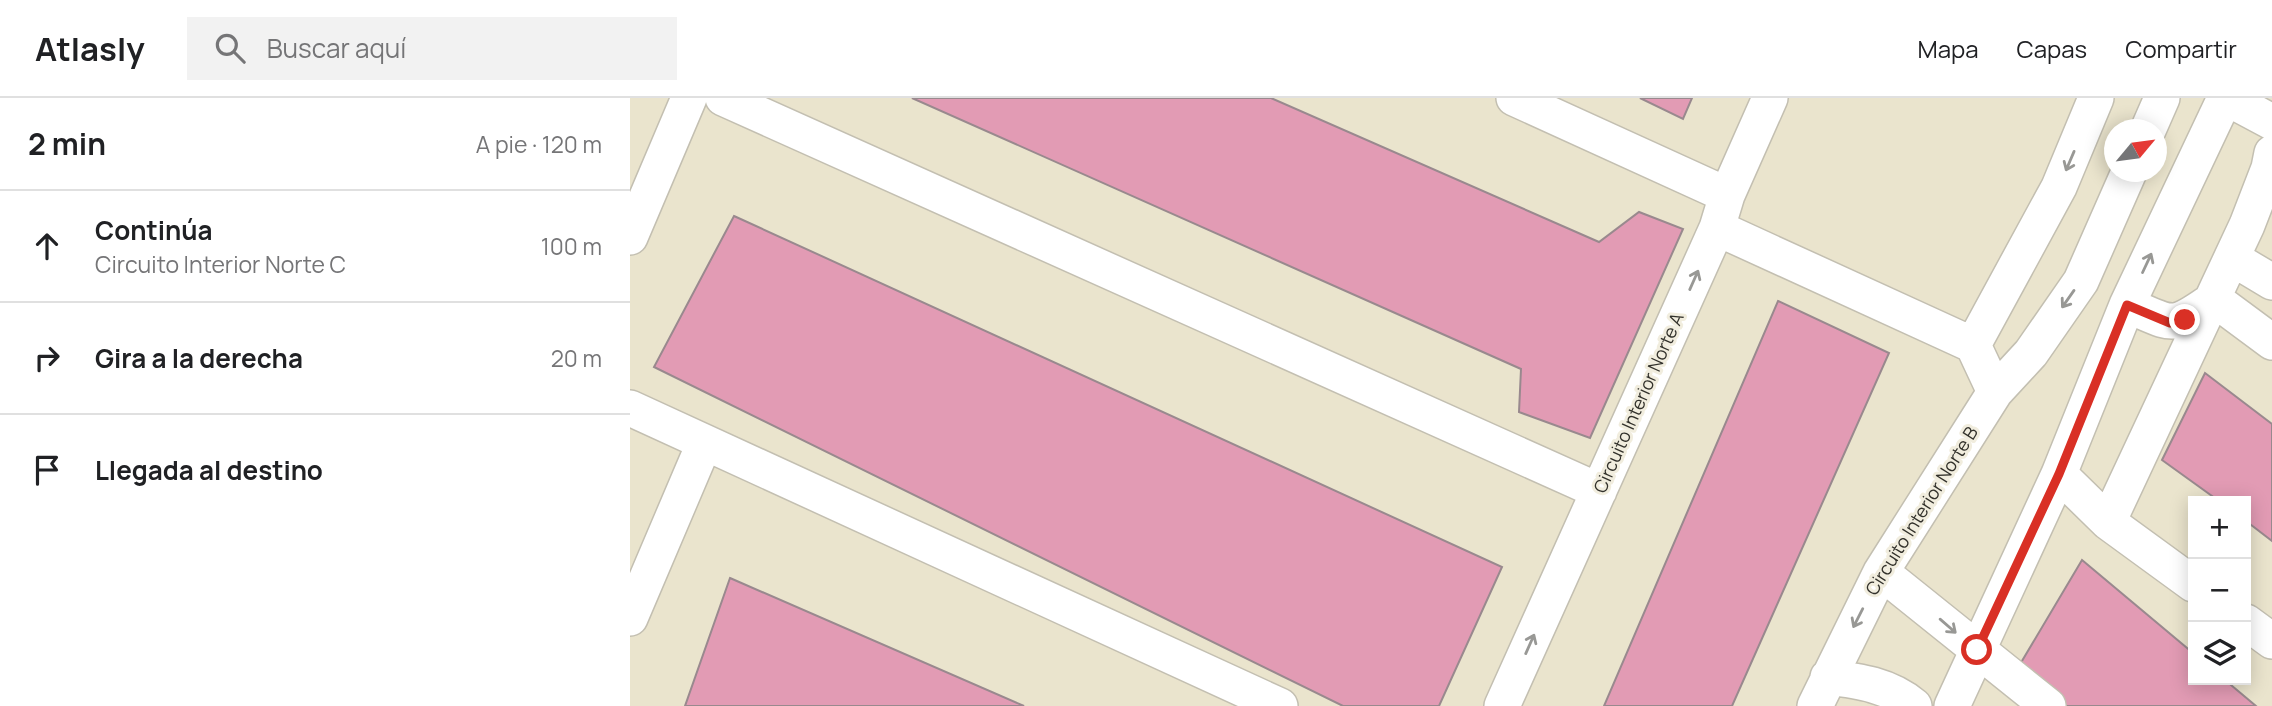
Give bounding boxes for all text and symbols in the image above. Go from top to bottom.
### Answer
search box [187,17,677,80]
text: Atlasly [35,26,145,71]
icon: search [211,29,249,67]
text: Buscar aquí [267,30,406,66]
text: Mapa [1918,32,1979,65]
text: Capas [2017,32,2087,65]
text: Compartir [2125,32,2237,65]
north arrow [2104,119,2167,182]
text: 2 min [28,123,106,164]
text: A pie · 120 m [476,128,602,160]
one-way arrow [2062,150,2075,171]
text: Continúa [95,212,213,248]
icon: ahead [28,227,66,265]
text: 100 m [541,230,602,262]
text: Circuito Interior Norte C [95,248,346,280]
one-way arrow [2141,253,2154,274]
one-way arrow [1688,270,1701,291]
one-way arrow [2061,289,2075,308]
route end [2169,304,2200,335]
street label: Circuito Interior Norte A [1587,308,1689,496]
icon: right [28,339,66,377]
text: Gira a la derecha [95,340,303,376]
text: 20 m [551,342,602,374]
street label: Circuito Interior Norte B [1859,422,1983,599]
icon: arrive [28,451,66,489]
text: Llegada al destino [95,452,323,488]
map controls [2188,496,2251,685]
button: + [2188,496,2251,559]
button: − [2188,559,2251,622]
one-way arrow [1850,607,1864,628]
one-way arrow [1939,618,1957,634]
button: layers [2188,622,2251,685]
one-way arrow [1524,634,1537,655]
route start [1961,634,1992,665]

